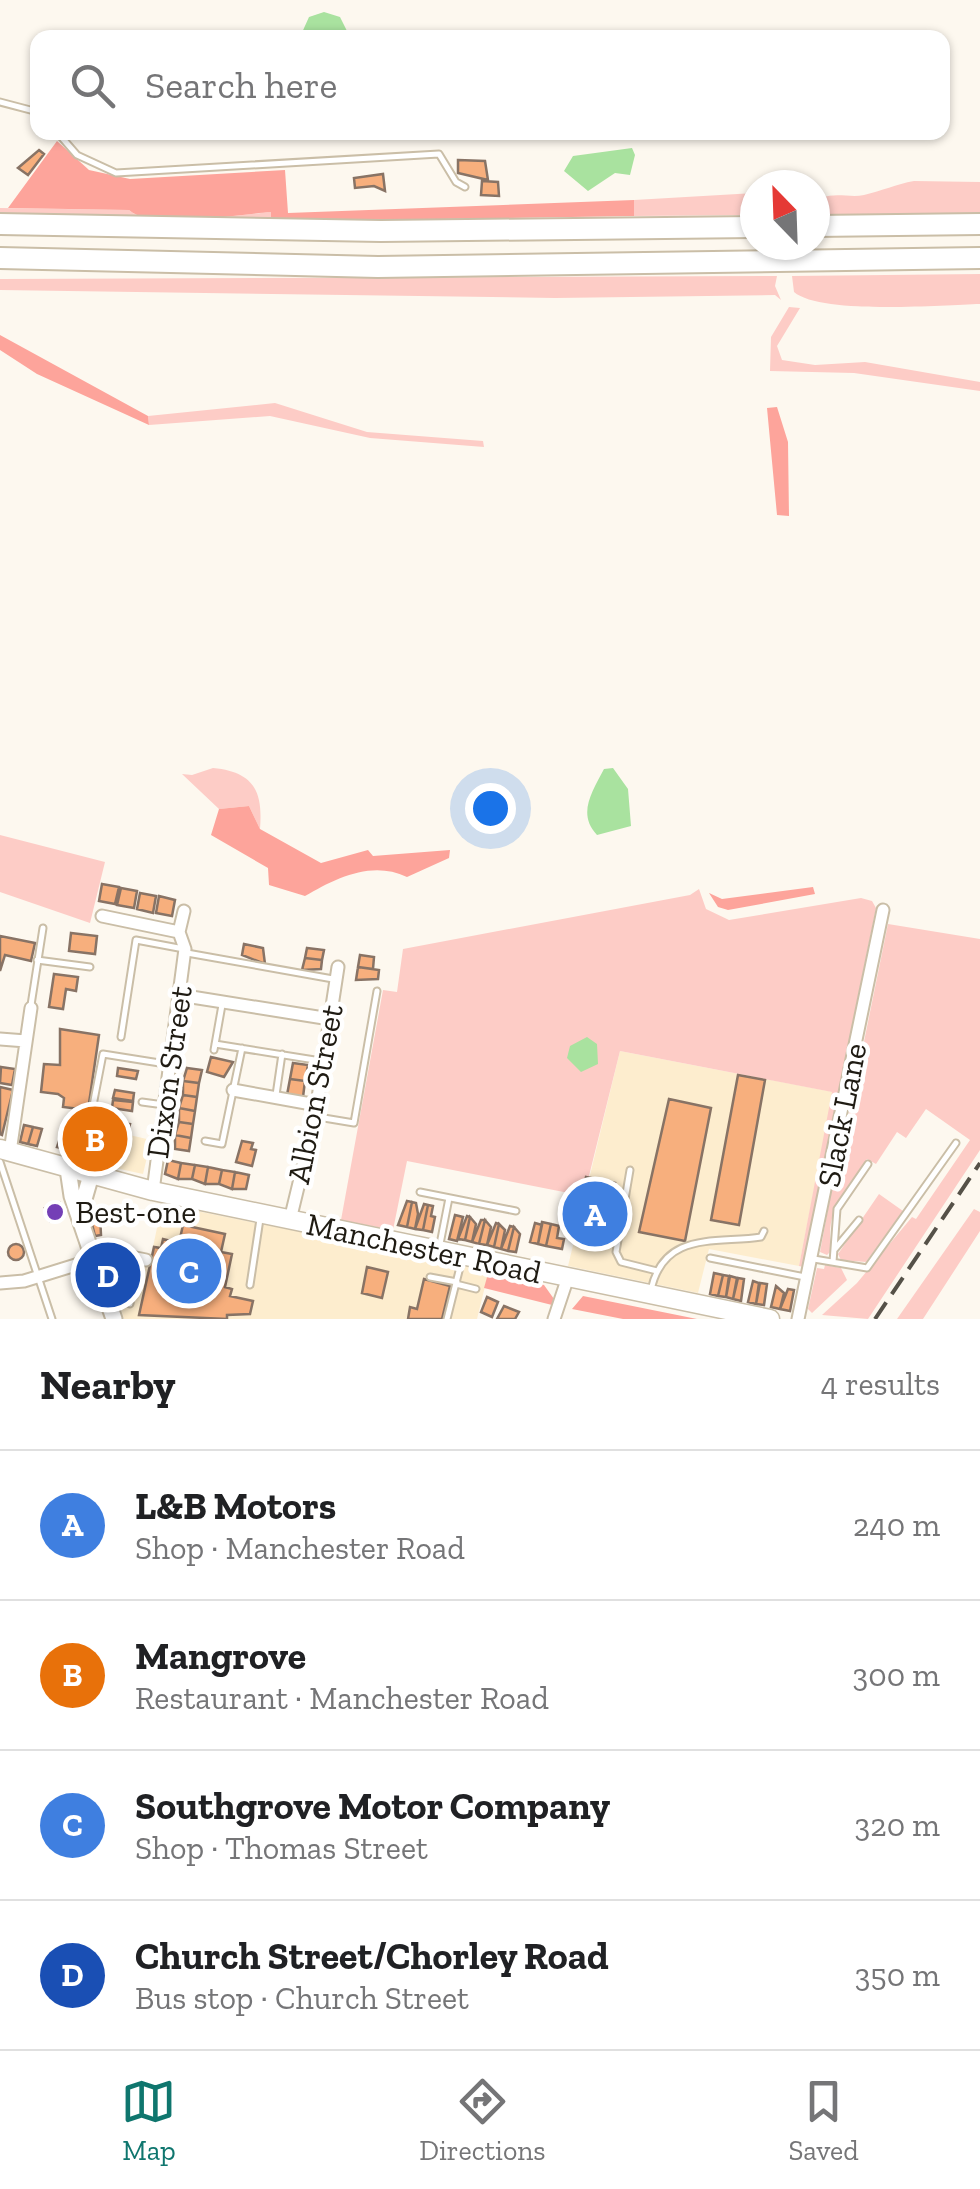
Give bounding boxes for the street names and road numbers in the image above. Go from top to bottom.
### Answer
street label: Dixon Street [138,983,200,1161]
street label: Albion Street [279,1001,351,1187]
street label: Slack Lane [809,1040,875,1190]
street label: Manchester Road [303,1205,545,1292]

